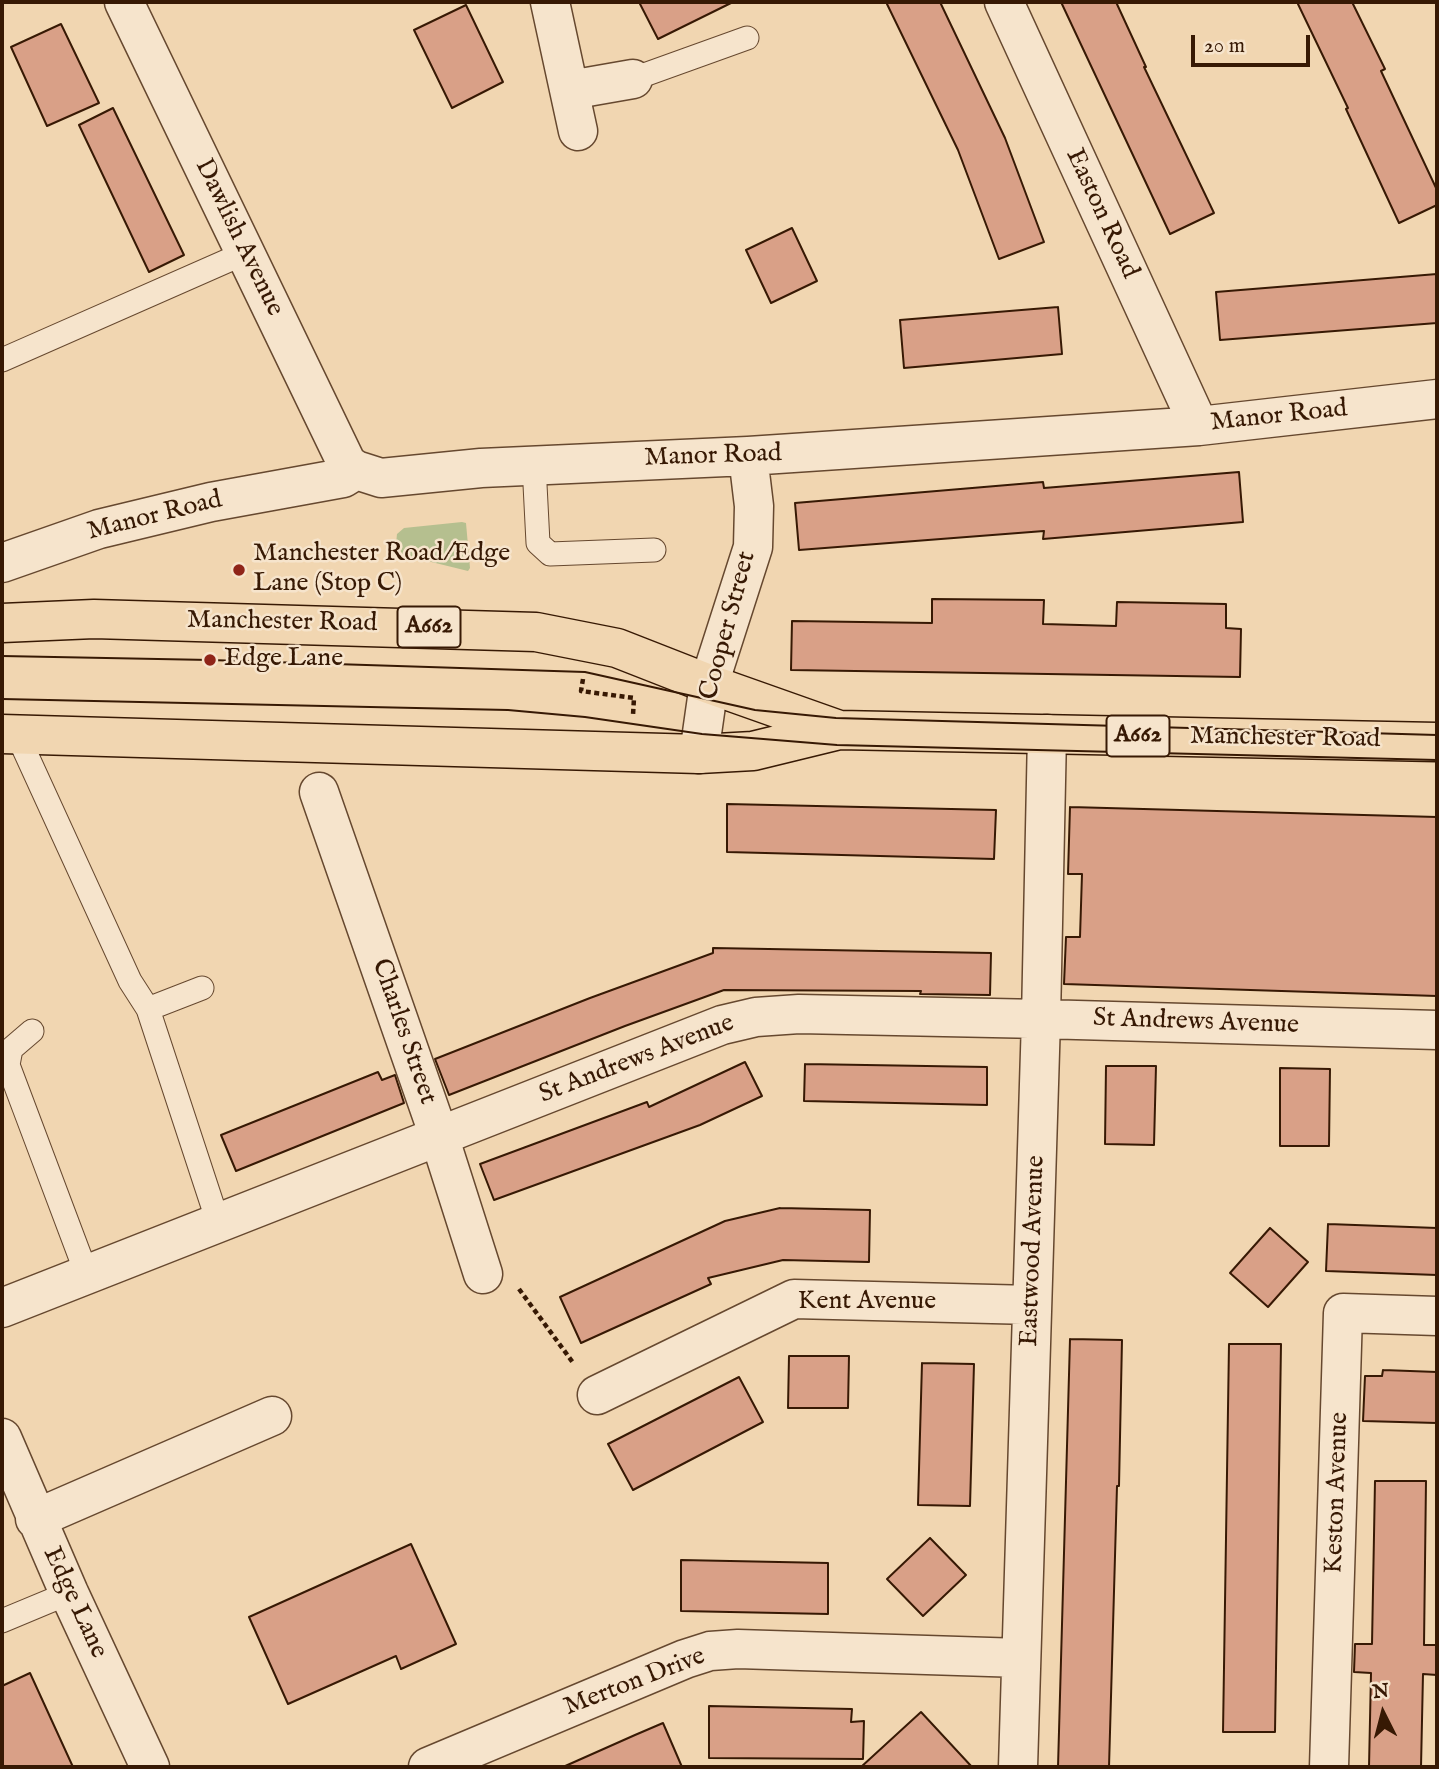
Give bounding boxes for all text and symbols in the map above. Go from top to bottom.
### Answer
scale bar [1194,21,1313,65]
text: 20 m [1204,33,1245,60]
street label: Easton Road [1057,144,1145,284]
street label: Dawlish Avenue [187,154,289,322]
street label: Manor Road [1209,394,1349,440]
street label: Manor Road [644,439,782,475]
street label: Manor Road [85,485,225,549]
place label: Manchester Road/Edge Lane (Stop C) [253,539,510,600]
street label: Cooper Street [694,548,764,704]
marker: Manchester Road/Edge Lane (Stop C) [231,562,247,578]
street label: Manchester Road [187,606,377,640]
road number: A662 [398,606,460,648]
place label: Edge Lane [224,644,343,676]
marker: Edge Lane [202,652,218,668]
road number: A662 [1106,716,1170,756]
street label: Manchester Road [1190,722,1380,756]
street label: Charles Street [364,955,442,1109]
street label: St Andrews Avenue [1093,1004,1299,1042]
street label: St Andrews Avenue [535,1009,739,1111]
street label: Eastwood Avenue [1015,1155,1053,1347]
street label: Kent Avenue [798,1287,936,1319]
street label: Keston Avenue [1320,1412,1356,1574]
street label: Edge Lane [35,1542,113,1664]
street label: Merton Drive [560,1642,710,1724]
north arrow [1348,1678,1418,1748]
text: N [1371,1679,1390,1705]

